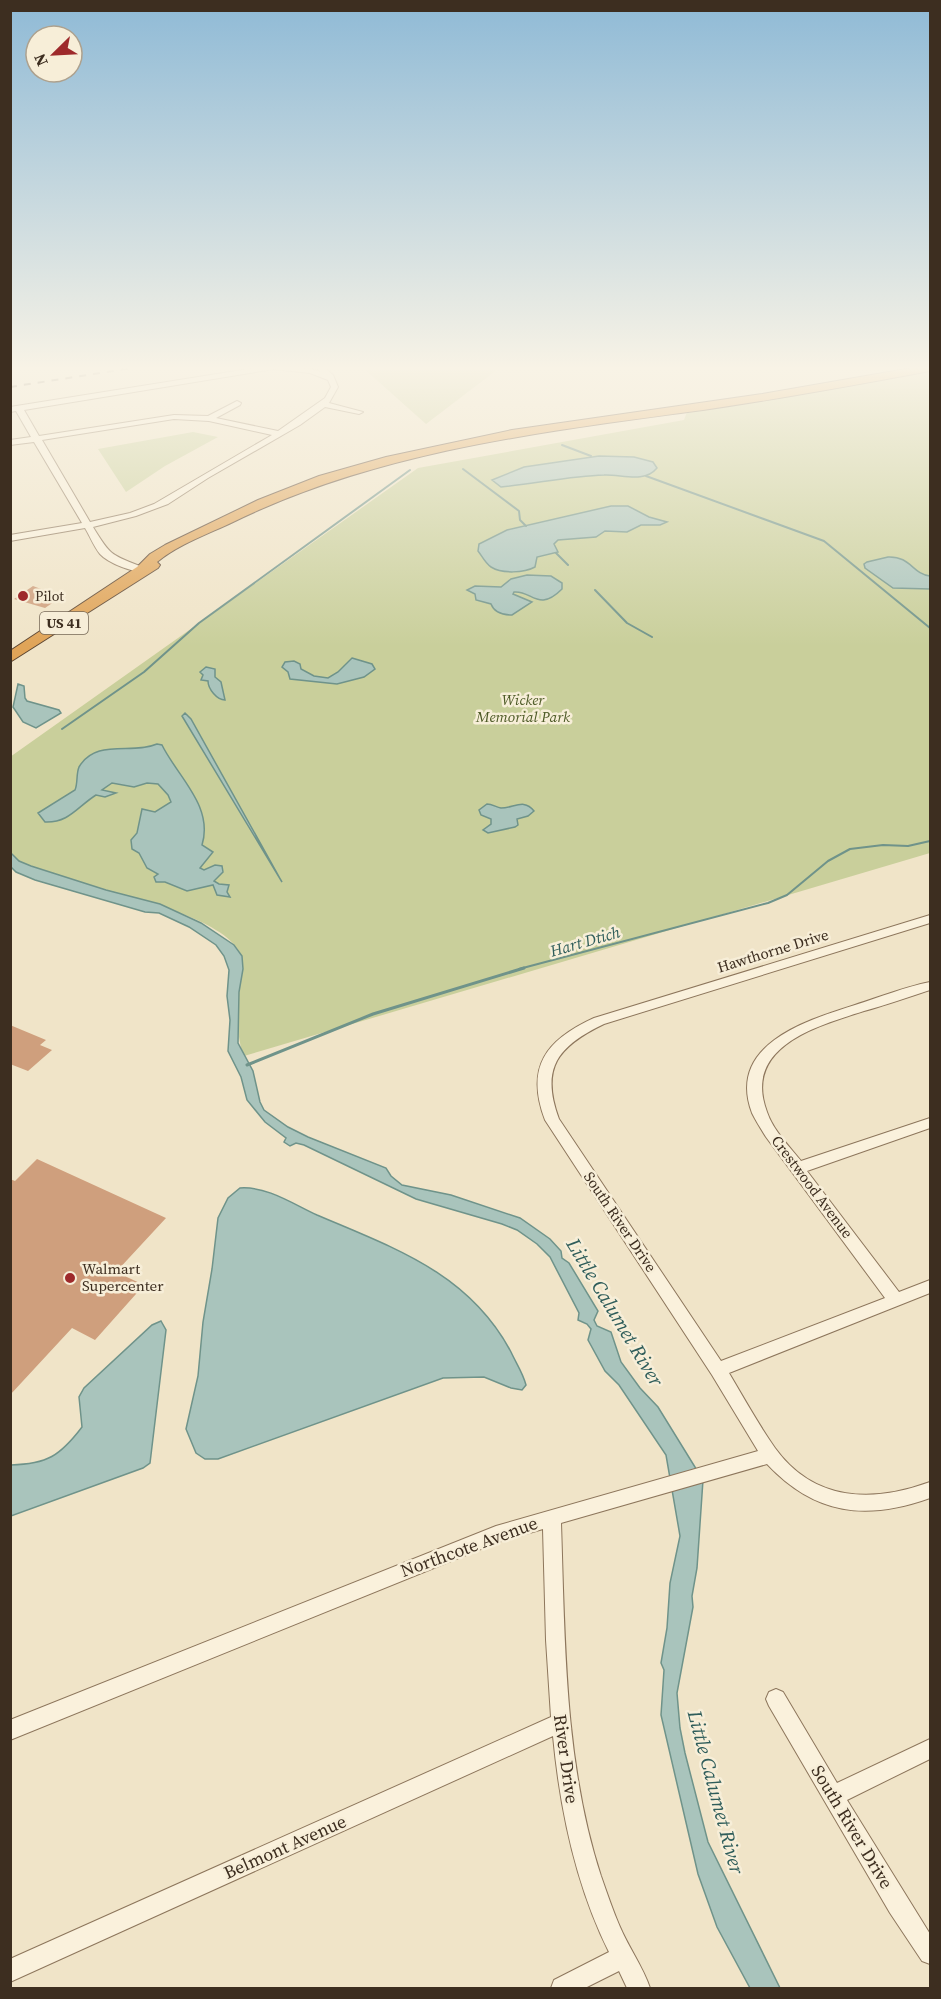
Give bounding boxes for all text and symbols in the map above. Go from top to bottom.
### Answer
north arrow [24,24,84,84]
text: N [28,50,53,70]
place label: Pilot [35,586,64,606]
marker: Pilot [16,589,30,603]
road number: US 41 [40,612,88,634]
park label: Wicker Memorial Park [475,689,571,727]
water label: Hart Dtich [546,920,623,962]
street label: Hawthorne Drive [715,924,831,977]
street label: Crestwood Avenue [767,1131,858,1243]
street label: South River Drive [579,1167,662,1276]
water label: Little Calumet River [559,1232,671,1392]
place label: Walmart Supercenter [82,1258,164,1296]
marker: Walmart Supercenter [63,1271,77,1285]
street label: Northcote Avenue [397,1510,541,1583]
water label: Little Calumet River [680,1706,752,1878]
street label: River Drive [548,1713,585,1805]
street label: South River Drive [806,1760,899,1893]
street label: Belmont Avenue [220,1808,350,1885]

